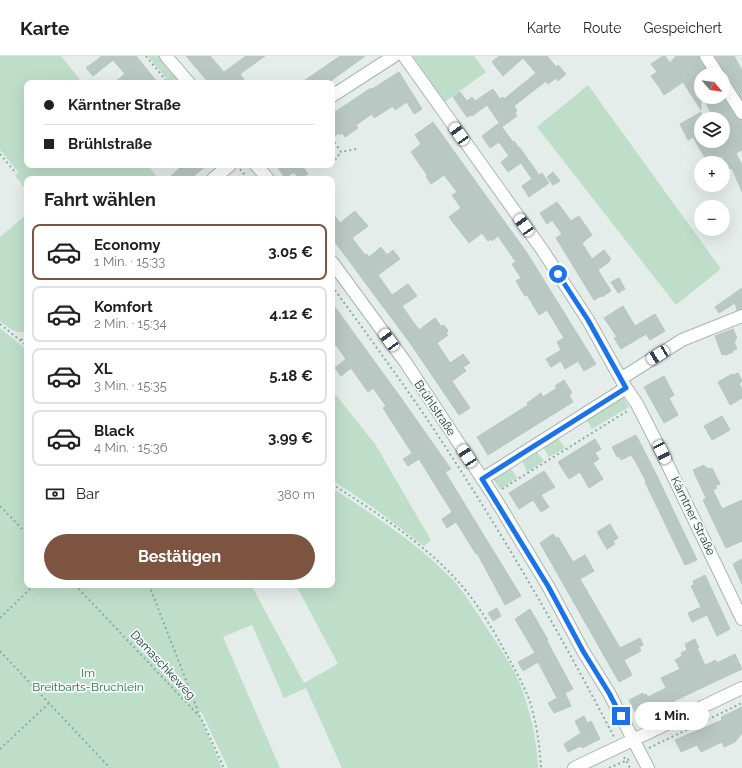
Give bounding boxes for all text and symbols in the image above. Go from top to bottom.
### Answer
text: Karte [20,17,69,39]
text: Karte [527,20,561,36]
text: Route [583,20,621,36]
text: Gespeichert [643,20,722,36]
north arrow [694,68,730,104]
map controls [694,68,730,236]
text: Kärntner Straße [68,96,181,114]
button: layers [694,112,730,148]
car [447,121,471,147]
text: Brühlstraße [68,135,152,153]
button: + [694,156,730,192]
text: Fahrt wählen [44,189,156,210]
button: − [694,200,730,236]
car [512,212,536,238]
icon: car [46,234,82,270]
text: Economy [94,236,161,254]
text: 3.05 € [268,243,313,261]
text: 1 Min. · 15:33 [94,254,165,269]
route start [549,265,567,283]
icon: car [46,296,82,332]
text: Komfort [94,298,153,316]
text: 4.12 € [270,305,313,323]
text: 2 Min. · 15:34 [94,316,167,331]
car [377,327,401,353]
car [645,344,671,366]
icon: car [46,358,82,394]
text: XL [94,360,112,378]
text: 5.18 € [269,367,313,385]
text: 3 Min. · 15:35 [94,378,167,393]
street label: Brühlstraße [411,378,459,438]
icon: car [46,420,82,456]
text: Black [94,422,134,440]
text: 3.99 € [268,429,313,447]
car [651,439,673,465]
text: 4 Min. · 15:36 [94,440,168,455]
car [455,443,479,469]
street label: Kärntner Straße [668,474,718,558]
icon: cash [44,483,66,505]
text: Bar [76,485,99,503]
text: 380 m [277,487,315,502]
button: Bestätigen [44,534,315,580]
street label: Damaschkeweg [128,628,198,702]
park label: Im Breitbarts-Bruchlein [32,666,144,694]
callout: 1 Min. [635,702,709,730]
route end [612,707,630,725]
text: 1 Min. [655,708,689,723]

